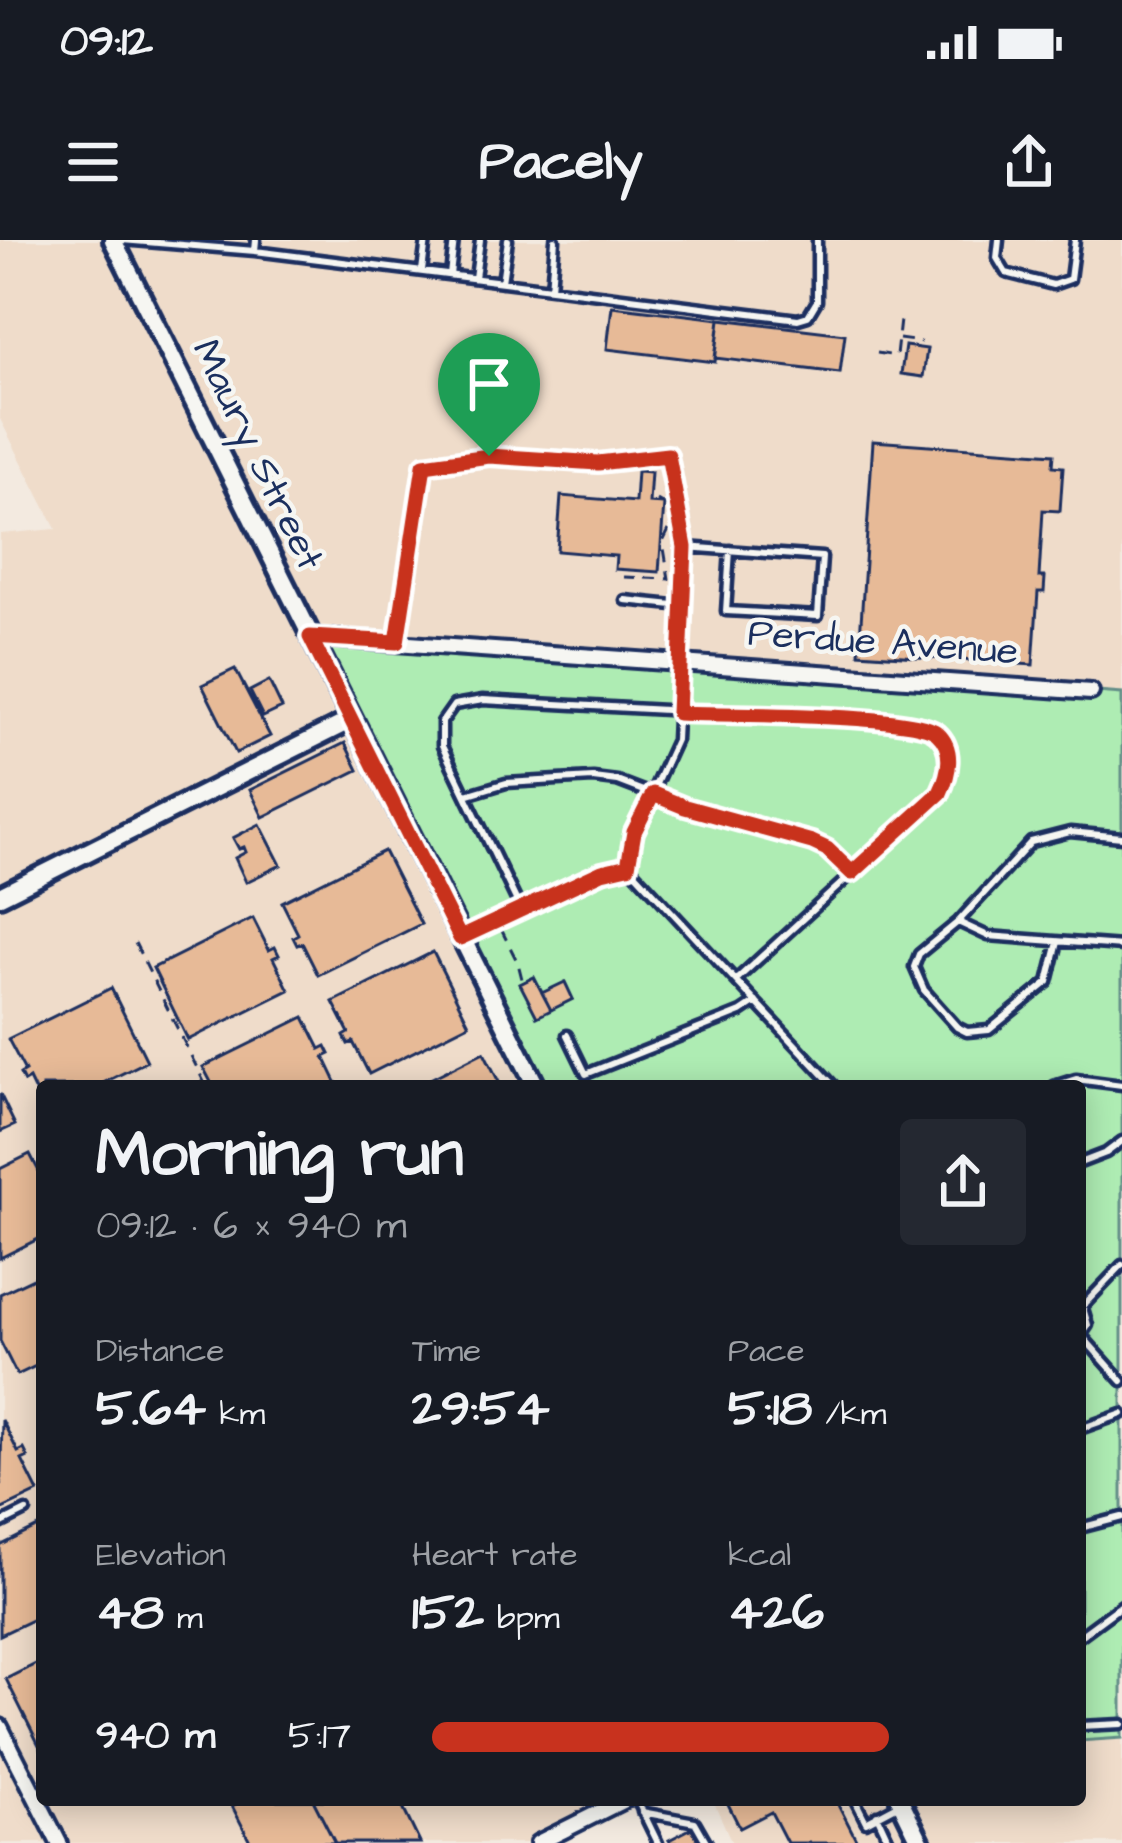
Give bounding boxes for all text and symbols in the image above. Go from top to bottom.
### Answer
text: 09:12 [60,11,153,73]
text: Pacely [479,125,643,200]
icon: menu [60,129,126,195]
icon: share [996,129,1062,195]
street label: Maury Street [177,330,336,580]
pin [438,333,540,456]
icon: arrive [456,351,522,417]
street label: Perdue Avenue [746,607,1020,679]
text: Morning run [96,1109,464,1201]
button: share [900,1119,1026,1245]
text: 09:12 · 6 × 940 m [96,1200,407,1254]
text: Distance [96,1328,224,1374]
text: Time [412,1328,481,1374]
text: Pace [728,1328,805,1374]
text: 5.64 [96,1374,206,1445]
text: 29:54 [412,1374,550,1445]
text: 5:18 [728,1374,812,1445]
text: km [206,1391,265,1437]
text: /km [812,1391,886,1437]
text: Elevation [96,1532,226,1578]
text: Heart rate [412,1532,578,1578]
text: kcal [728,1532,791,1578]
text: 48 [96,1578,164,1649]
text: 152 [412,1578,484,1649]
text: 426 [728,1578,824,1649]
text: m [164,1595,203,1641]
text: bpm [484,1595,560,1641]
text: 940 m [96,1710,215,1764]
text: 5:17 [288,1710,351,1764]

